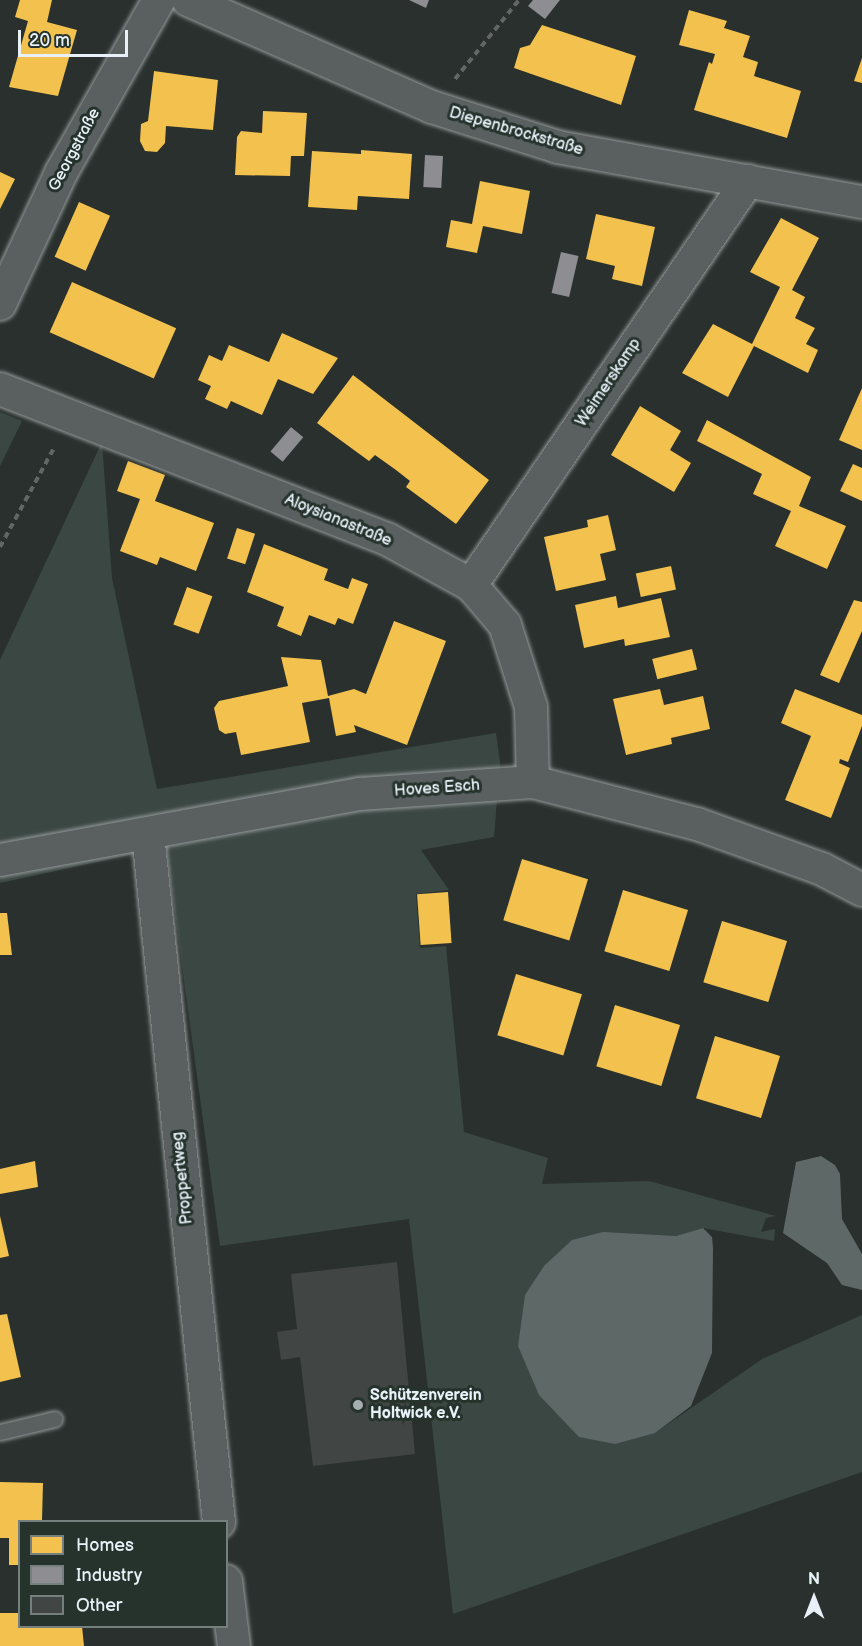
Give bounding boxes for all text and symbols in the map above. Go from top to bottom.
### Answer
scale bar [21,18,130,56]
text: 20 m [29,30,70,51]
street label: Diepenbrockstraße [447,104,585,160]
street label: Georgstraße [45,105,105,195]
street label: Weimerskamp [572,335,646,431]
street label: Aloysianastraße [282,491,394,551]
street label: Hoves Esch [394,776,480,802]
street label: Proppertweg [169,1131,197,1225]
place label: Schützenverein Holtwick e.V. [370,1386,482,1424]
marker: Schützenverein Holtwick e.V. [351,1398,365,1412]
legend [18,1520,228,1628]
text: Homes [76,1535,134,1556]
text: Industry [76,1565,142,1586]
north arrow [784,1568,844,1628]
text: N [808,1570,820,1589]
text: Other [76,1595,122,1616]

